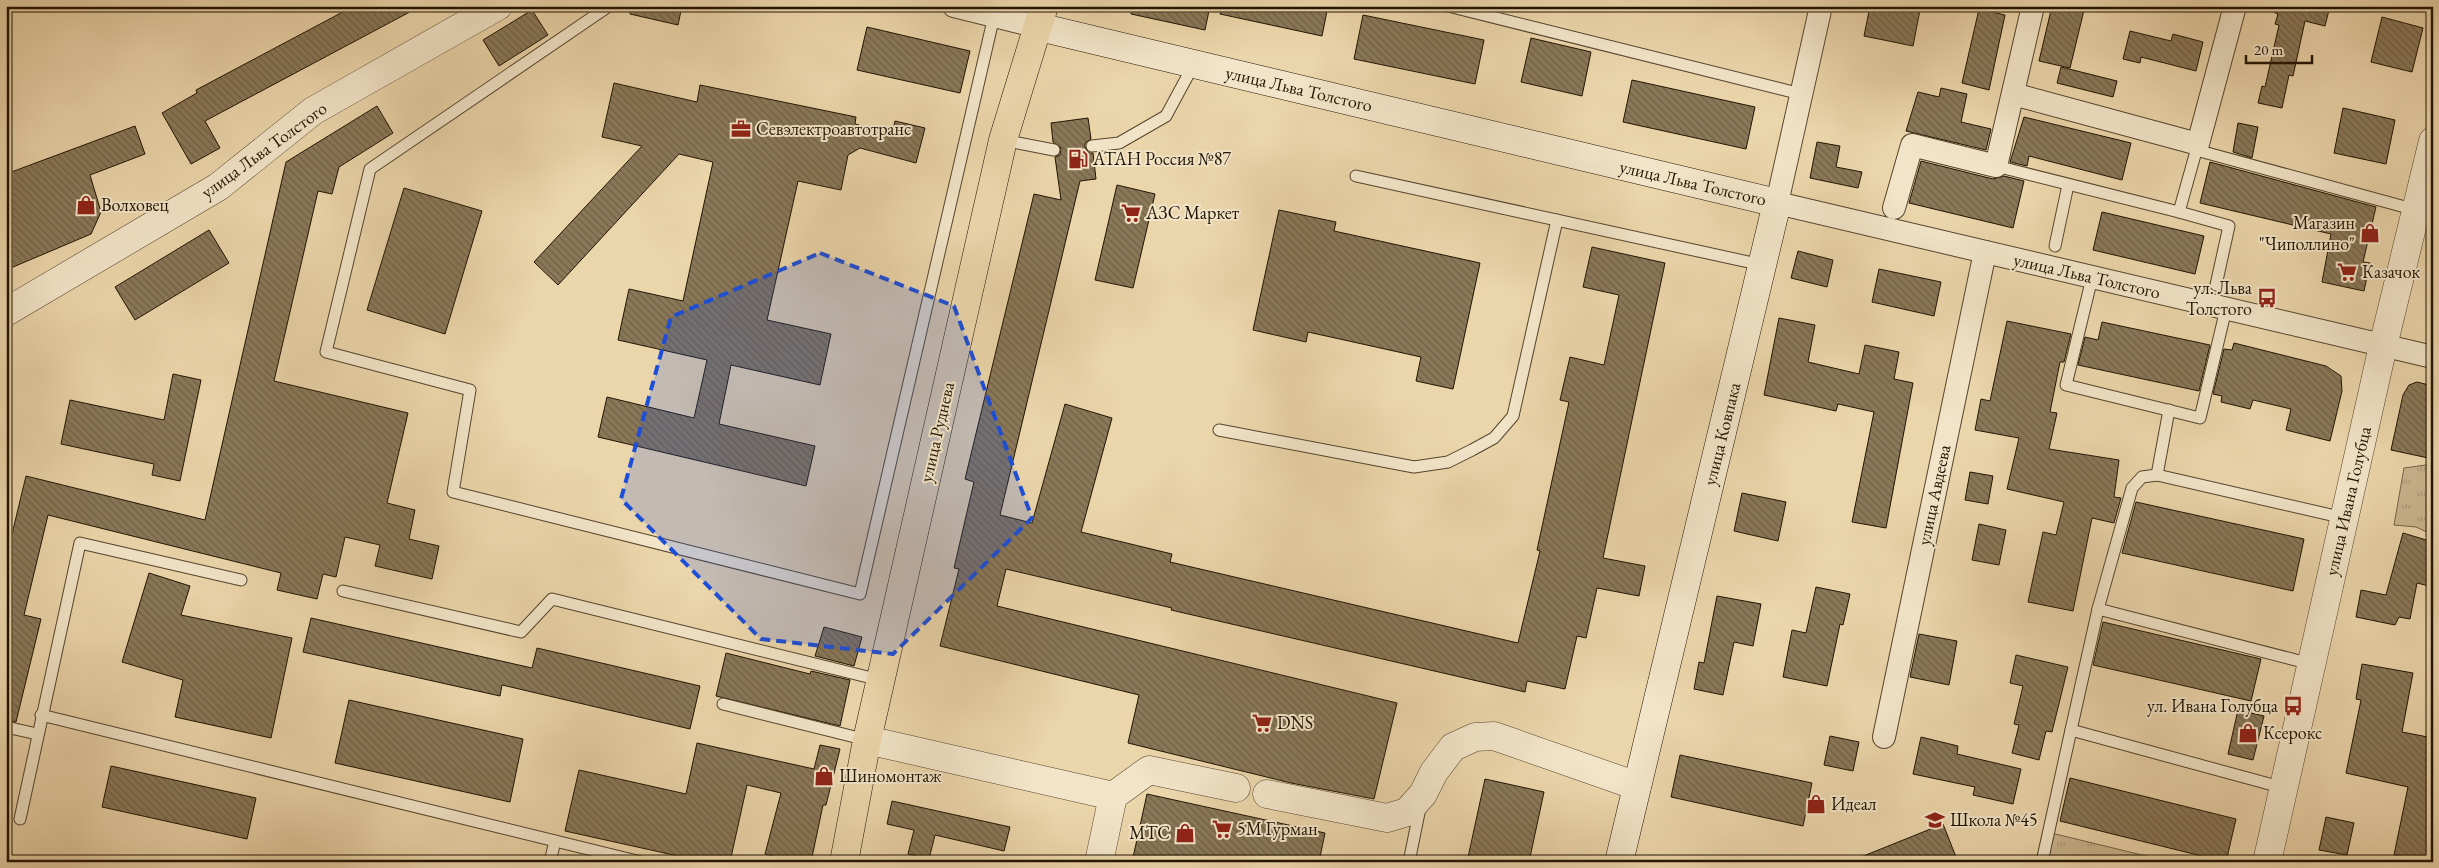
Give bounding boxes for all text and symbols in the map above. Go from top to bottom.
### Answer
scale bar [2246,32,2313,64]
text: 20 m [2254,40,2283,59]
street label: улица Льва Толстого [1223,60,1375,117]
street label: улица Льва Толстого [196,96,331,203]
place label: Севэлектроавтотранс [756,117,911,140]
office icon: Севэлектроавтотранс [730,118,752,140]
place label: АТАН Россия №87 [1092,147,1231,170]
fuel station icon: АТАН Россия №87 [1067,148,1089,170]
street label: улица Льва Толстого [1617,154,1769,211]
place label: Волховец [101,193,170,216]
shop icon: Волховец [75,194,97,216]
place label: АЗС Маркет [1145,201,1240,224]
supermarket icon: АЗС Маркет [1120,202,1142,224]
place label: Магазин "Чиполлино" [2259,211,2355,255]
shop icon: Магазин "Чиполлино" [2359,222,2381,244]
street label: улица Льва Толстого [2011,247,2163,304]
place label: Казачок [2362,260,2421,283]
supermarket icon: Казачок [2336,261,2358,283]
place label: ул. Льва Толстого [2186,276,2253,320]
bus stop icon: ул. Льва Толстого [2256,287,2278,309]
street label: улица Руднева [914,379,959,484]
street label: улица Ковпака [1698,379,1746,488]
street label: улица Ивана Голубца [2319,423,2376,578]
street label: улица Авдеева [1912,442,1956,547]
place label: ул. Ивана Голубца [2147,694,2279,717]
bus stop icon: ул. Ивана Голубца [2282,695,2304,717]
place label: DNS [1277,711,1313,734]
supermarket icon: DNS [1251,712,1273,734]
place label: Ксерокс [2263,721,2322,744]
shop icon: Ксерокс [2237,722,2259,744]
place label: Шиномонтаж [839,764,942,787]
shop icon: Шиномонтаж [813,765,835,787]
place label: Идеал [1831,792,1877,815]
shop icon: Идеал [1805,793,1827,815]
place label: Школа №45 [1950,808,2038,831]
school or university icon: Школа №45 [1924,809,1946,831]
place label: 5М Гурман [1237,817,1318,840]
supermarket icon: 5М Гурман [1211,818,1233,840]
place label: МТС [1129,821,1170,844]
shop icon: МТС [1174,822,1196,844]

